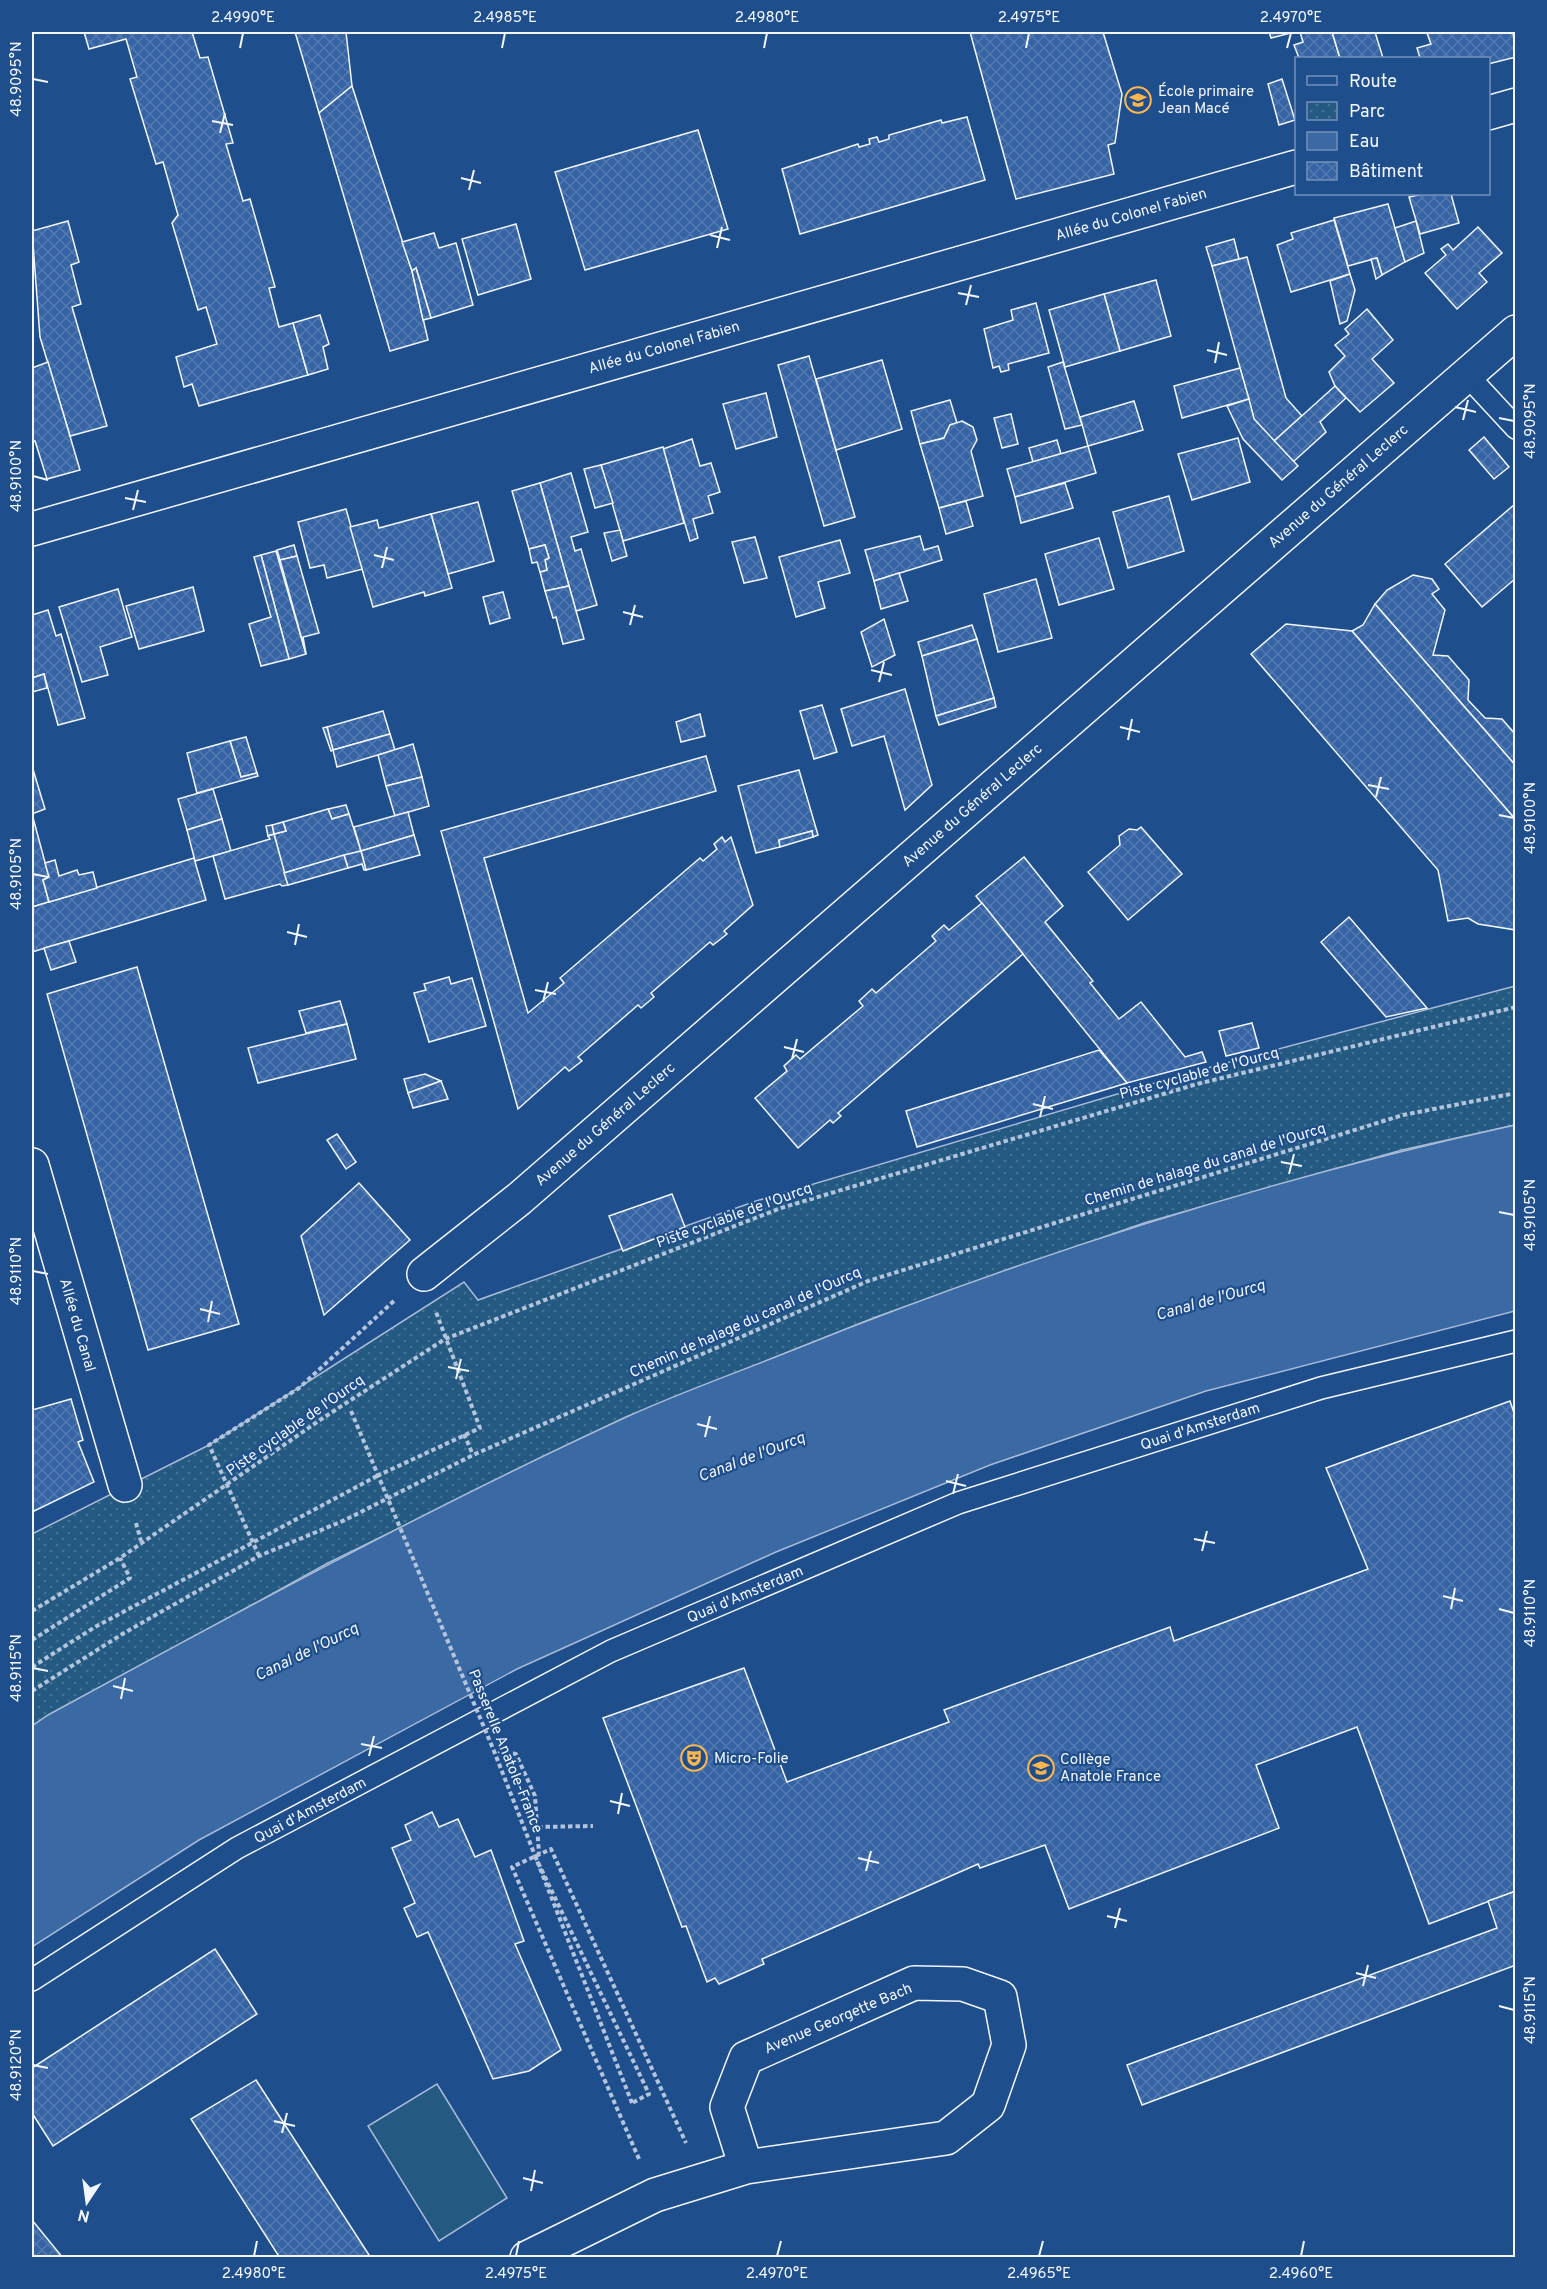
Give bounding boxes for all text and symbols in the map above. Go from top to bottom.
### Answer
text: 2.4990°E [211,9,275,28]
text: 2.4985°E [473,9,537,28]
text: 2.4980°E [735,9,799,28]
text: 2.4975°E [998,9,1060,28]
text: 2.4970°E [1260,9,1322,28]
text: 48.9095°N [8,41,27,117]
legend [1295,57,1490,195]
text: Route [1349,71,1397,94]
place label: École primaire Jean Macé [1158,82,1254,119]
school or university icon: École primaire Jean Macé [1123,85,1153,115]
text: Parc [1349,101,1385,124]
text: Eau [1349,131,1379,154]
text: Bâtiment [1349,161,1423,184]
street label: Allée du Colonel Fabien [1053,185,1209,246]
street label: Allée du Colonel Fabien [586,318,742,379]
text: 48.9095°N [1522,383,1541,459]
street label: Avenue du Général Leclerc [1265,421,1413,553]
text: 48.9100°N [8,440,27,512]
street label: Avenue du Général Leclerc [899,740,1047,872]
text: 48.9100°N [1522,782,1541,854]
text: 48.9105°N [8,838,27,910]
street label: Piste cyclable de l'Ourcq [1118,1044,1281,1105]
street label: Avenue du Général Leclerc [532,1059,680,1191]
street label: Chemin de halage du canal de l'Ourcq [1082,1120,1328,1211]
street label: Piste cyclable de l'Ourcq [654,1179,815,1253]
text: 48.9105°N [1522,1179,1541,1251]
text: 48.9110°N [8,1237,27,1305]
street label: Chemin de halage du canal de l'Ourcq [627,1264,864,1383]
water label: Canal de l'Ourcq [1154,1276,1268,1326]
street label: Allée du Canal [54,1277,99,1374]
street label: Piste cyclable de l'Ourcq [223,1371,369,1481]
street label: Quai d'Amsterdam [1138,1399,1263,1456]
water label: Canal de l'Ourcq [696,1428,808,1487]
street label: Quai d'Amsterdam [685,1562,807,1628]
text: 48.9110°N [1522,1579,1541,1647]
water label: Canal de l'Ourcq [252,1619,362,1686]
text: 48.9115°N [8,1634,27,1702]
street label: Passerelle Anatole-France [463,1667,546,1836]
theatre icon: Micro-Folie [679,1743,709,1773]
place label: Micro-Folie [714,1750,789,1769]
place label: Collège Anatole France [1060,1751,1161,1787]
school or university icon: Collège Anatole France [1026,1753,1056,1783]
street label: Quai d'Amsterdam [251,1774,370,1849]
text: 48.9115°N [1522,1976,1541,2044]
street label: Avenue Georgette Bach [762,1980,915,2059]
text: 48.9120°N [8,2029,27,2101]
north arrow [57,2172,117,2232]
text: N [76,2204,92,2226]
text: 2.4980°E [222,2265,286,2284]
text: 2.4975°E [485,2265,547,2284]
text: 2.4970°E [746,2265,808,2284]
text: 2.4965°E [1007,2265,1071,2284]
text: 2.4960°E [1269,2265,1333,2284]

